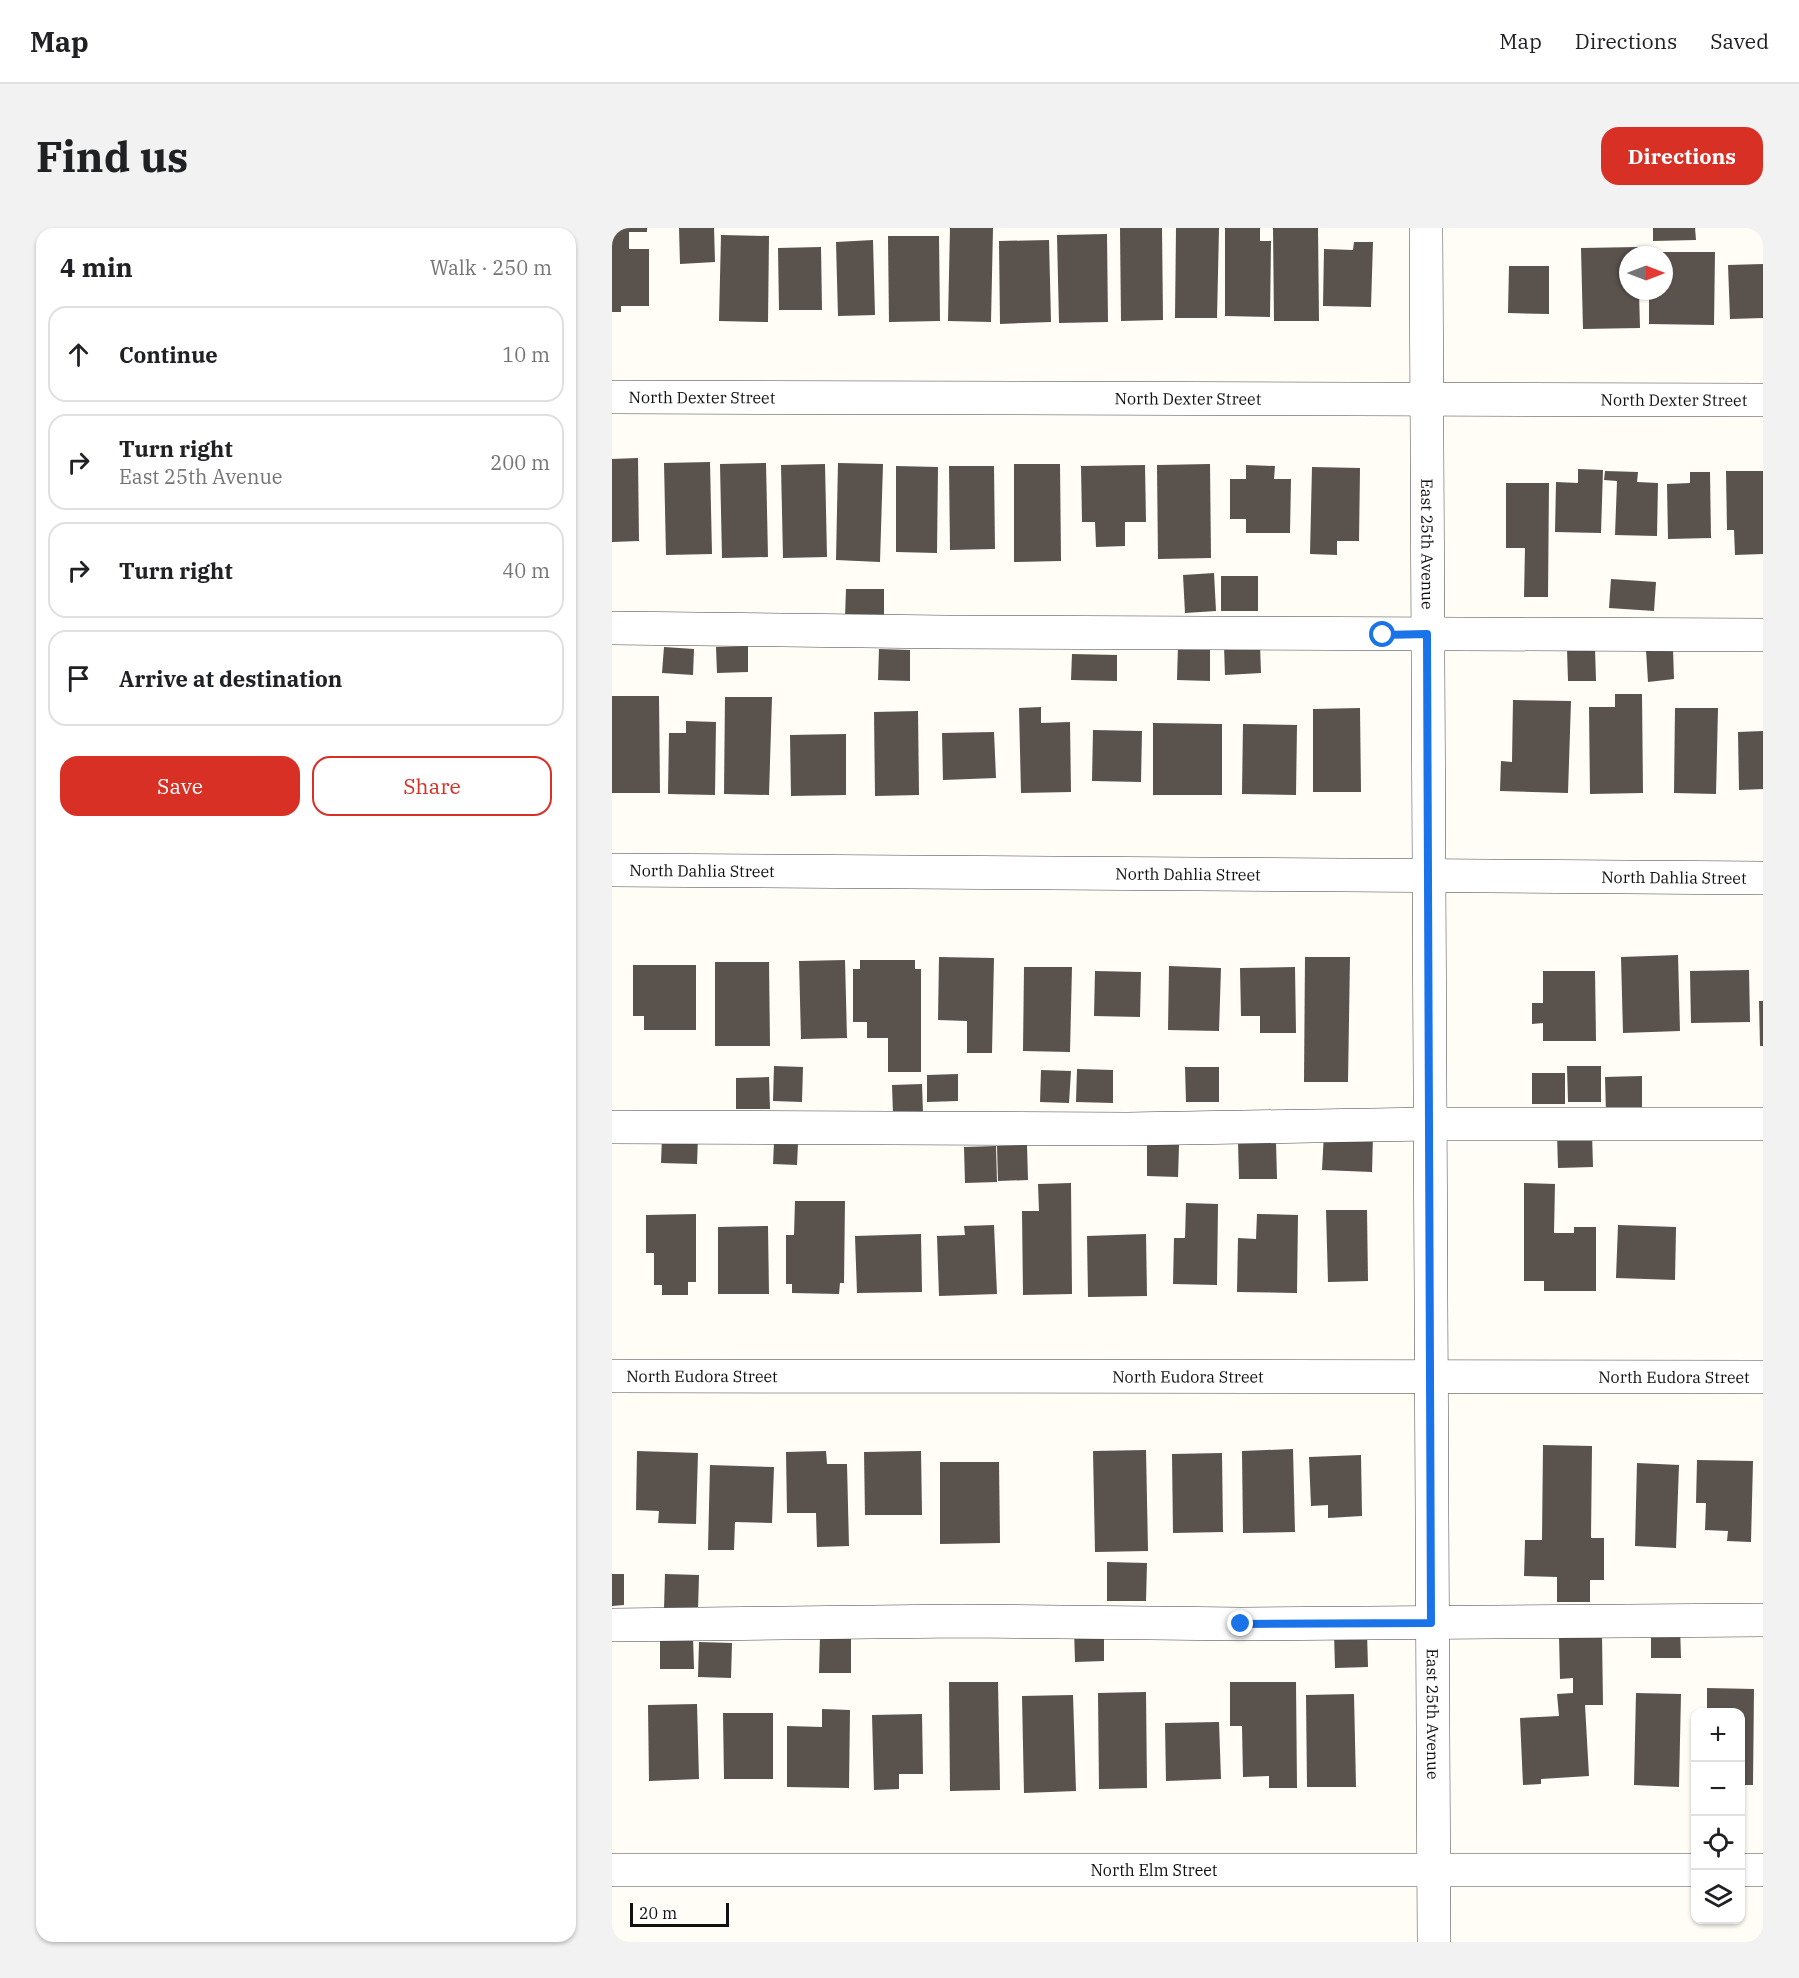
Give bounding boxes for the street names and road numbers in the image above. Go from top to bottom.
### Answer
street label: North Dexter Street [629,387,776,407]
street label: North Dexter Street [1115,388,1262,409]
street label: North Dexter Street [1601,390,1748,410]
street label: East 25th Avenue [1417,478,1438,610]
street label: North Dahlia Street [629,860,775,881]
street label: North Dahlia Street [1115,863,1261,885]
street label: North Dahlia Street [1601,867,1747,888]
street label: North Eudora Street [626,1366,778,1386]
street label: North Eudora Street [1112,1366,1264,1387]
street label: North Eudora Street [1598,1367,1750,1387]
street label: East 25th Avenue [1423,1648,1443,1779]
street label: North Elm Street [1090,1860,1218,1880]

